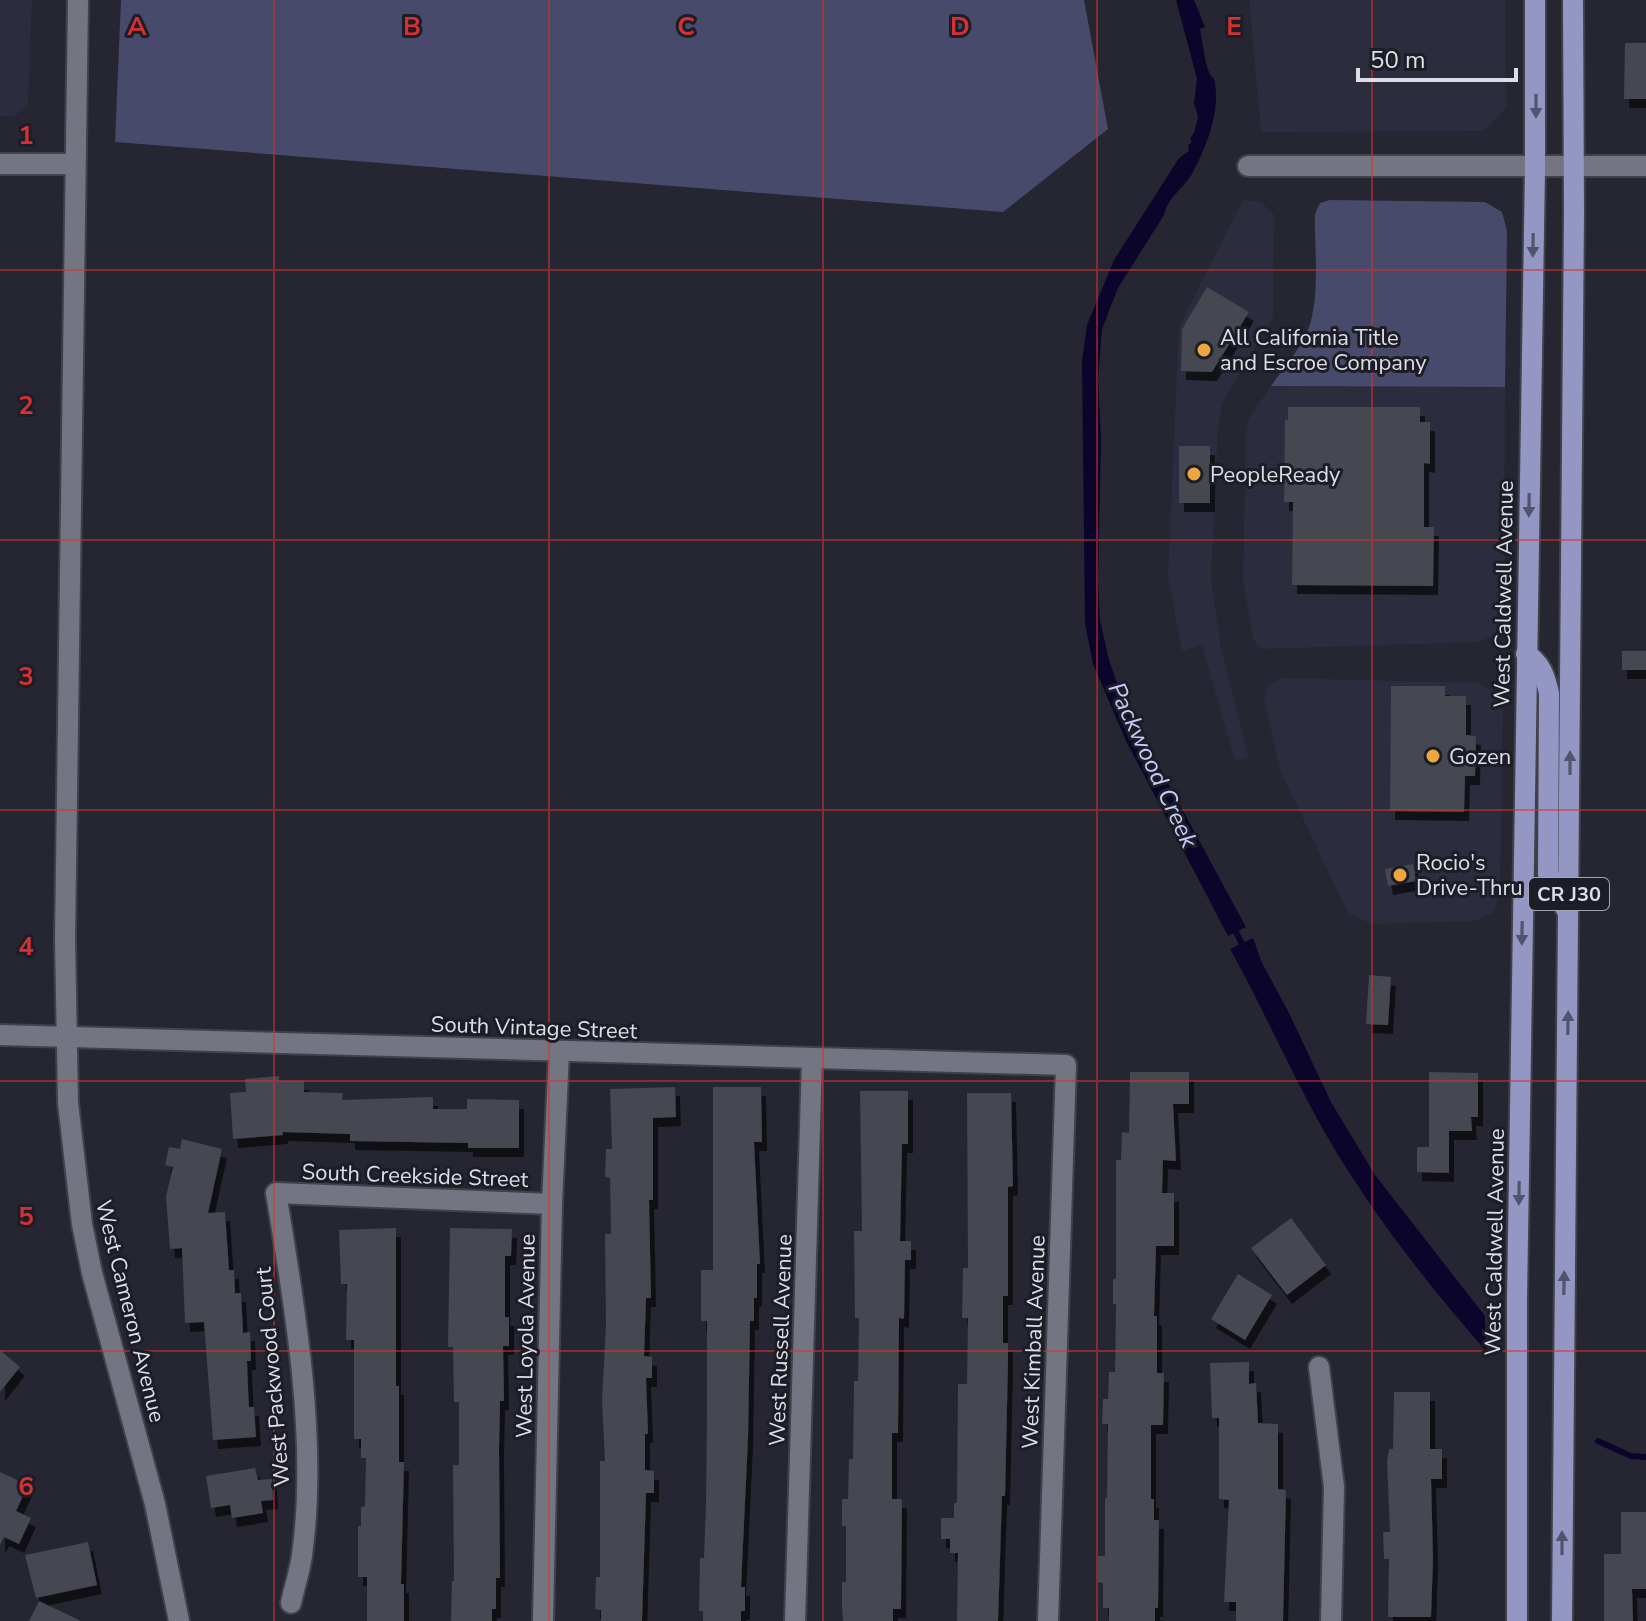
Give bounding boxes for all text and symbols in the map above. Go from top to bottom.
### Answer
text: A [127,9,147,44]
text: B [403,9,421,44]
text: C [677,9,695,44]
text: D [950,9,970,44]
text: E [1226,9,1242,44]
scale bar [1358,32,1516,82]
text: 50 m [1370,44,1426,76]
one-way arrow [1530,94,1542,119]
text: 1 [18,118,34,153]
one-way arrow [1527,233,1540,258]
place label: All California Title and Escroe Company [1220,323,1427,378]
marker: All California Title and Escroe Company [1195,341,1213,359]
text: 2 [18,388,34,423]
place label: PeopleReady [1210,460,1341,490]
marker: PeopleReady [1185,465,1203,483]
street label: West Caldwell Avenue [1487,480,1521,708]
one-way arrow [1522,493,1535,518]
text: 3 [18,659,34,694]
water label: Packwood Creek [1101,677,1206,854]
place label: Gozen [1449,742,1511,772]
marker: Gozen [1424,747,1442,765]
one-way arrow [1564,750,1576,775]
place label: Rocio's Drive-Thru [1416,848,1523,903]
marker: Rocio's Drive-Thru [1391,866,1409,884]
road number: CR J30 [1529,878,1609,910]
one-way arrow [1516,921,1528,946]
text: 4 [18,929,34,964]
street label: South Vintage Street [430,1009,638,1047]
one-way arrow [1562,1010,1574,1035]
street label: West Caldwell Avenue [1478,1128,1512,1356]
street label: South Creekside Street [301,1157,529,1195]
one-way arrow [1512,1181,1525,1206]
street label: West Cameron Avenue [88,1197,172,1426]
text: 5 [18,1199,34,1234]
street label: West Loyola Avenue [509,1234,543,1438]
street label: West Russell Avenue [762,1234,800,1446]
street label: West Kimball Avenue [1015,1234,1053,1450]
street label: West Packwood Court [248,1266,298,1488]
one-way arrow [1558,1270,1571,1295]
text: 6 [18,1469,34,1504]
one-way arrow [1556,1530,1568,1555]

